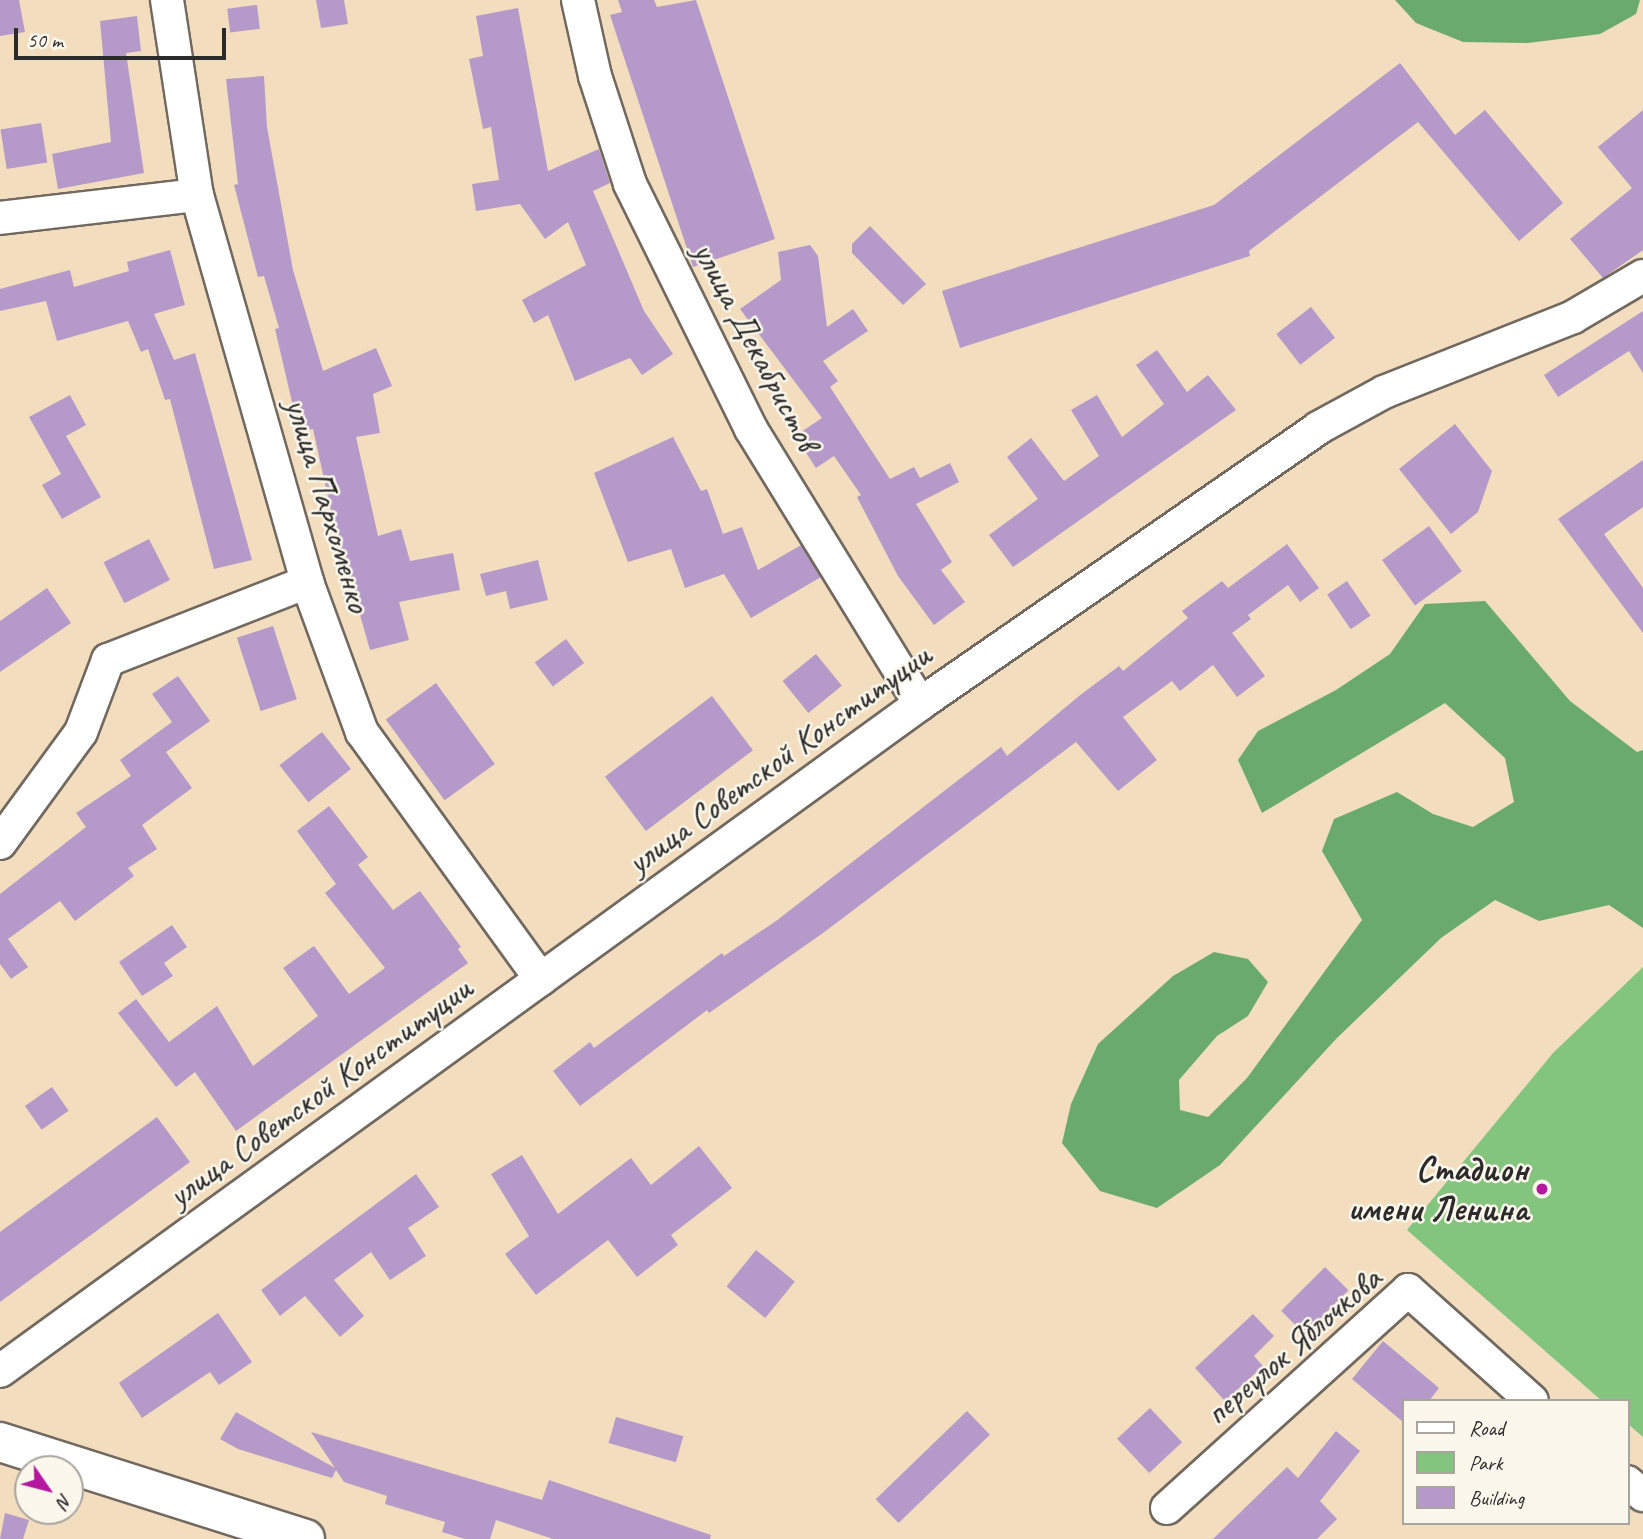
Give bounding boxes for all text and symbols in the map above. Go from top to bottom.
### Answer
scale bar [18,14,229,58]
text: 50 m [27,27,63,53]
street label: улица Декабристов [683,234,829,458]
street label: улица Пархоменко [276,394,380,616]
street label: улица Советской Конституции [617,633,941,885]
street label: улица Советской Конституции [158,966,482,1218]
place label: Стадион имени Ленина [1348,1148,1528,1230]
marker: Стадион имени Ленина [1534,1181,1550,1197]
street label: переулок Яблочкова [1197,1258,1389,1434]
legend [1402,1399,1629,1525]
text: Road [1469,1415,1504,1441]
text: Park [1469,1450,1502,1476]
north arrow [14,1455,84,1525]
text: Building [1469,1485,1524,1511]
text: N [51,1489,78,1513]

